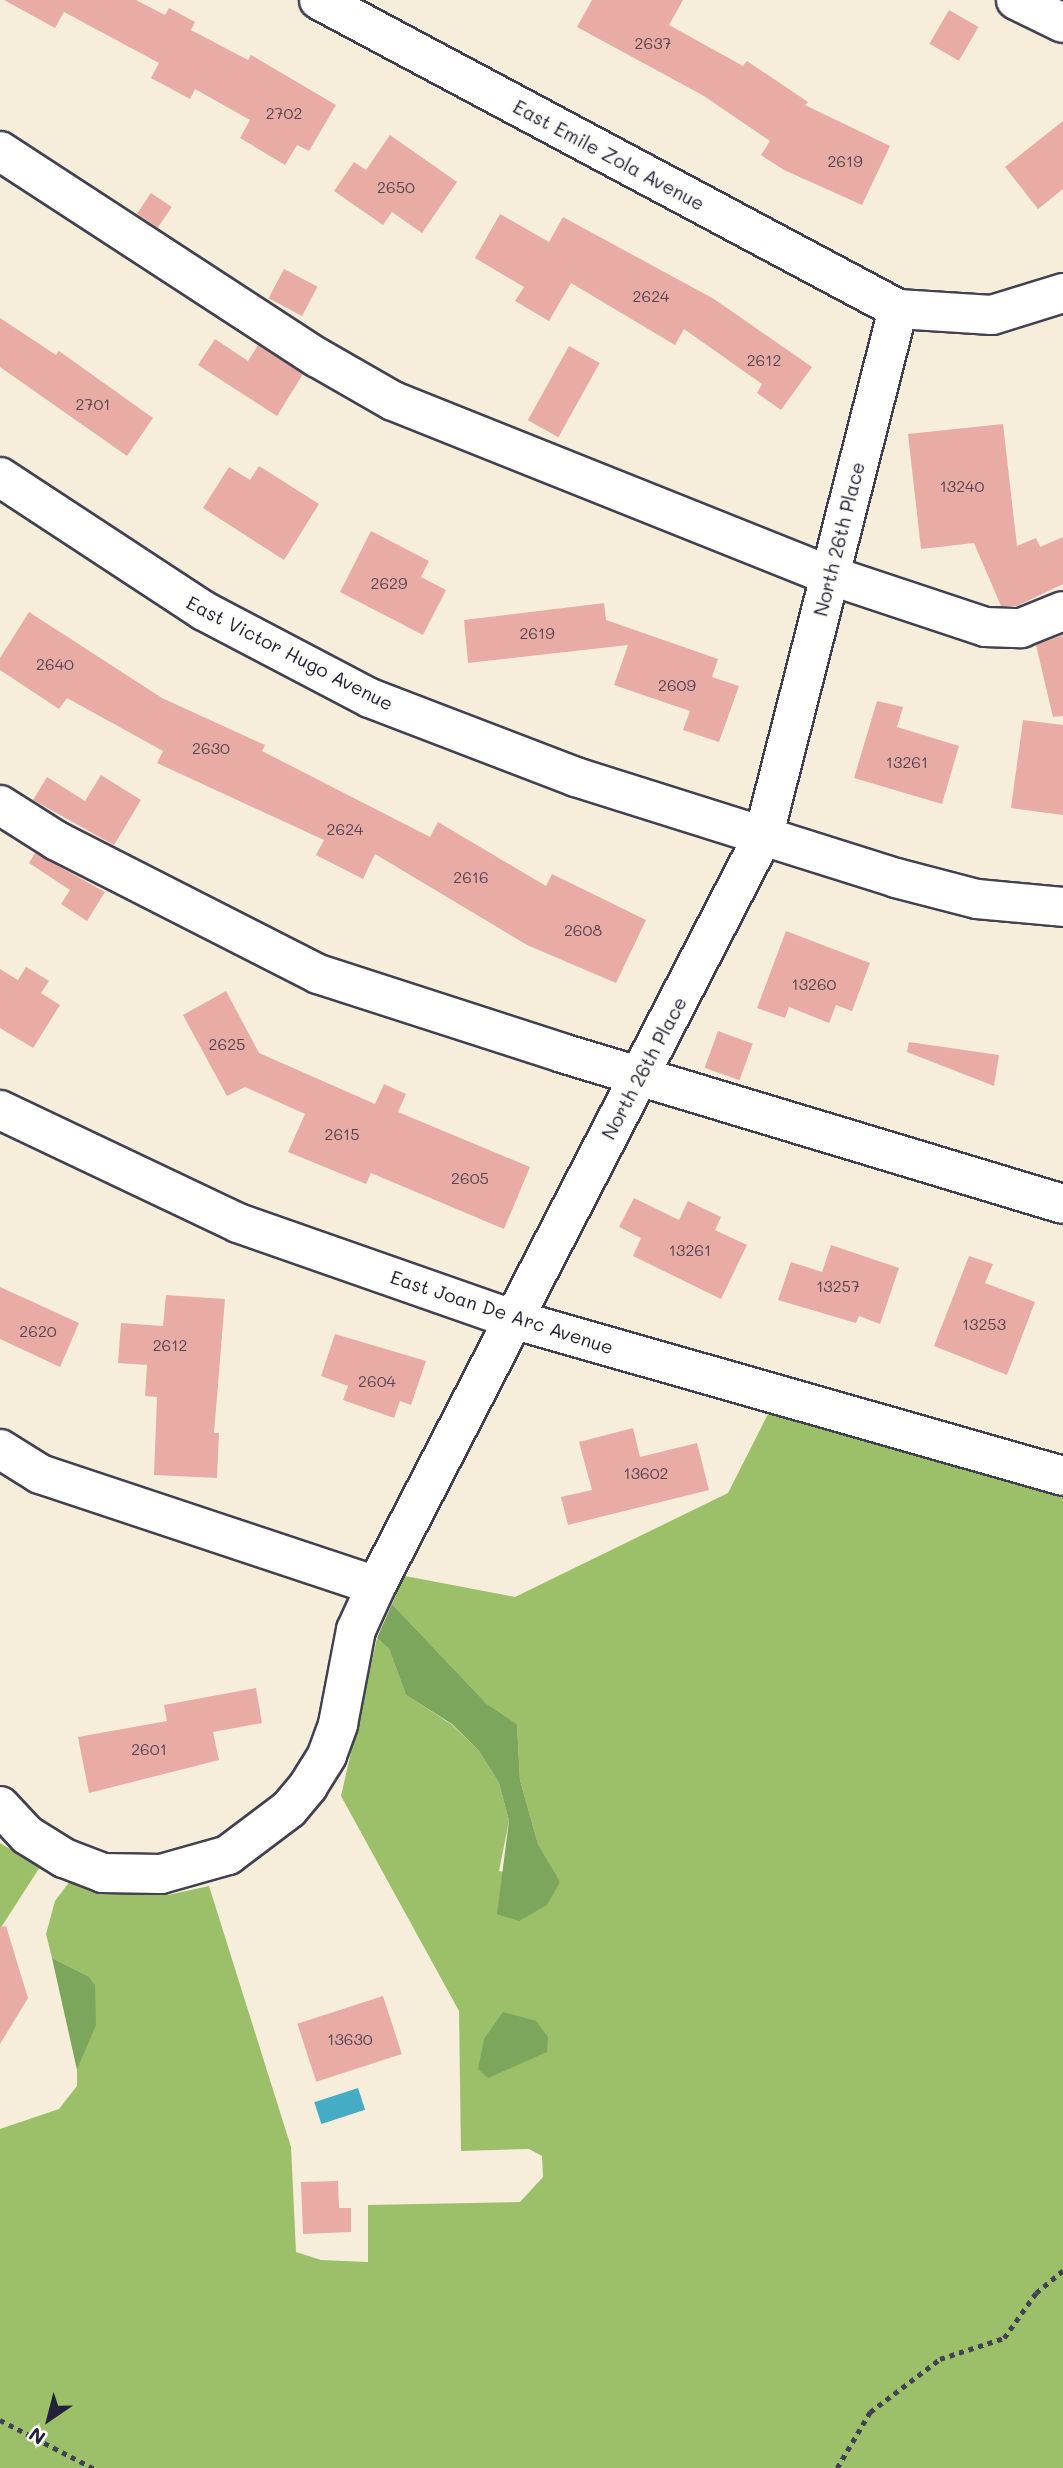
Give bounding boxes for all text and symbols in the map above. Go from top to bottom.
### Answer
house number: 2637 [635,33,671,53]
street label: East Emile Zola Avenue [509,95,709,215]
house number: 2702 [266,103,302,123]
house number: 2619 [827,151,863,171]
house number: 2650 [377,177,415,197]
house number: 2624 [633,286,669,306]
house number: 2612 [747,350,781,370]
house number: 2701 [76,394,110,414]
street label: North 26th Place [809,459,869,619]
house number: 13240 [940,476,984,496]
house number: 2629 [371,573,407,593]
street label: East Victor Hugo Avenue [183,591,397,715]
house number: 2619 [519,623,555,643]
house number: 2640 [36,654,74,674]
house number: 2609 [658,675,696,695]
house number: 2630 [192,738,230,758]
house number: 13261 [886,752,928,772]
house number: 2624 [327,819,363,839]
house number: 2616 [453,867,489,887]
house number: 2608 [564,920,602,940]
house number: 13260 [792,974,836,994]
street label: North 26th Place [597,993,691,1143]
house number: 2625 [209,1034,245,1054]
house number: 2615 [324,1124,360,1144]
house number: 2605 [451,1168,489,1188]
house number: 13261 [669,1240,711,1260]
street label: East Joan De Arc Avenue [388,1265,616,1359]
house number: 13257 [816,1276,860,1296]
house number: 13253 [962,1314,1006,1334]
house number: 2620 [19,1321,57,1341]
house number: 2612 [153,1335,187,1355]
house number: 2604 [358,1371,396,1391]
house number: 13602 [624,1463,668,1483]
house number: 2601 [131,1739,167,1759]
house number: 13630 [327,2029,373,2049]
north arrow [14,2384,84,2454]
text: N [24,2422,50,2451]

